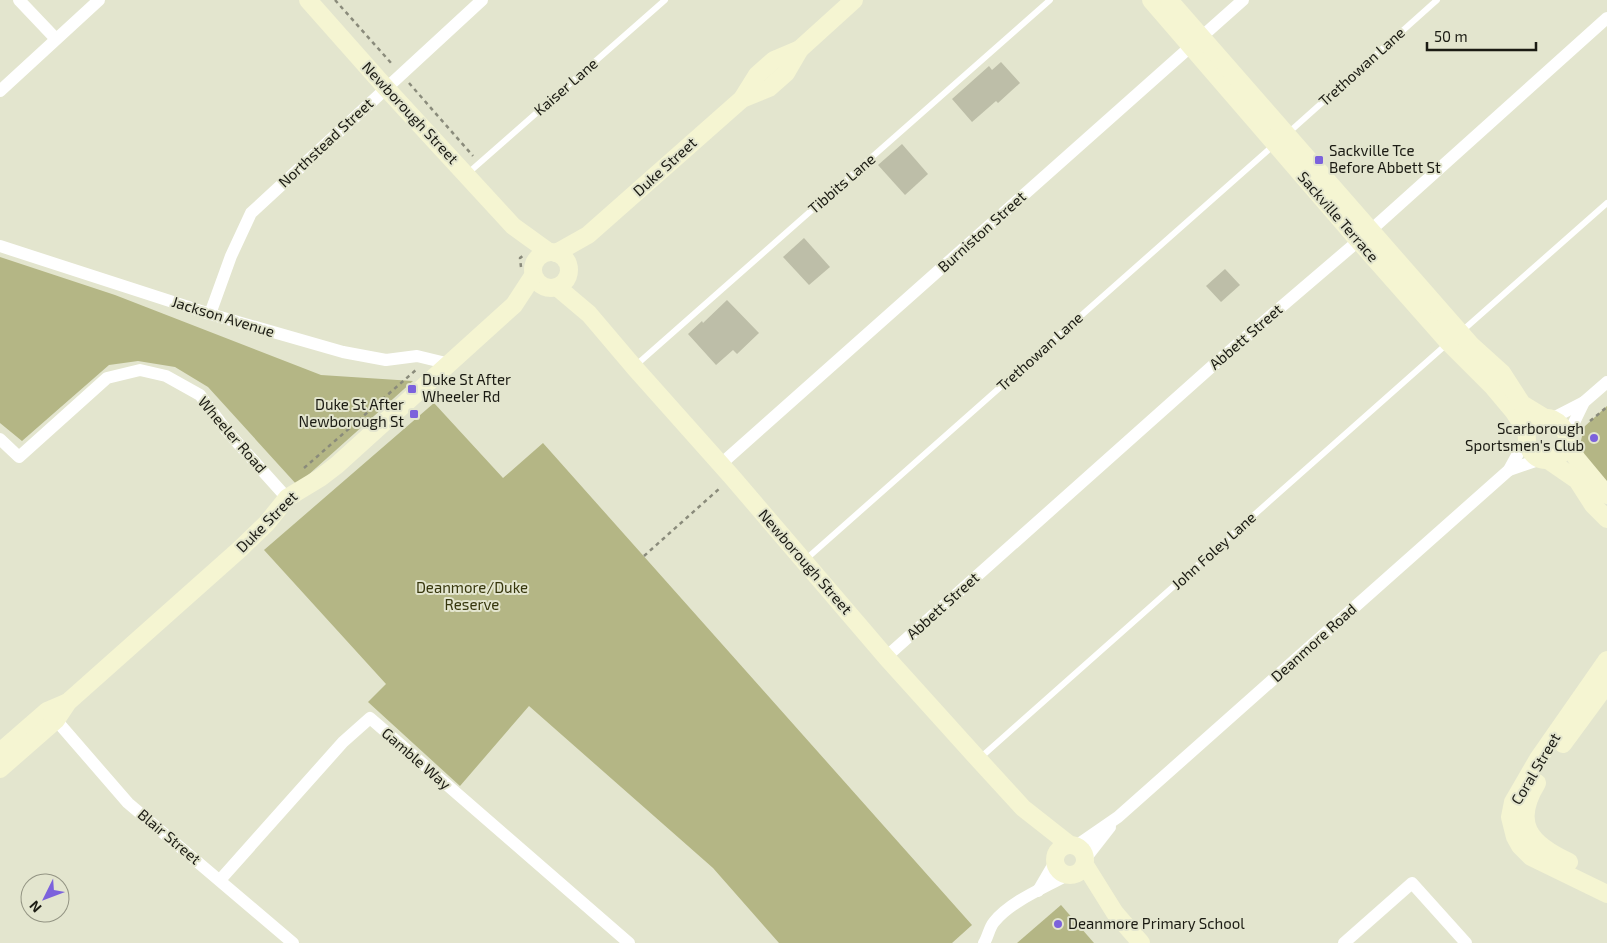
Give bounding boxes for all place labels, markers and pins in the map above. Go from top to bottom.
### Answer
place label: Sackville Tce Before Abbett St [1329,141,1441,176]
marker: Sackville Tce Before Abbett St [1313,154,1325,166]
place label: Duke St After Wheeler Rd [422,370,511,405]
marker: Duke St After Wheeler Rd [406,383,418,395]
place label: Duke St After Newborough St [299,395,404,430]
marker: Duke St After Newborough St [408,408,420,420]
place label: Scarborough Sportsmen's Club [1465,419,1584,454]
marker: Scarborough Sportsmen's Club [1588,432,1600,444]
place label: Deanmore Primary School [1068,914,1245,932]
marker: Deanmore Primary School [1052,918,1064,930]

